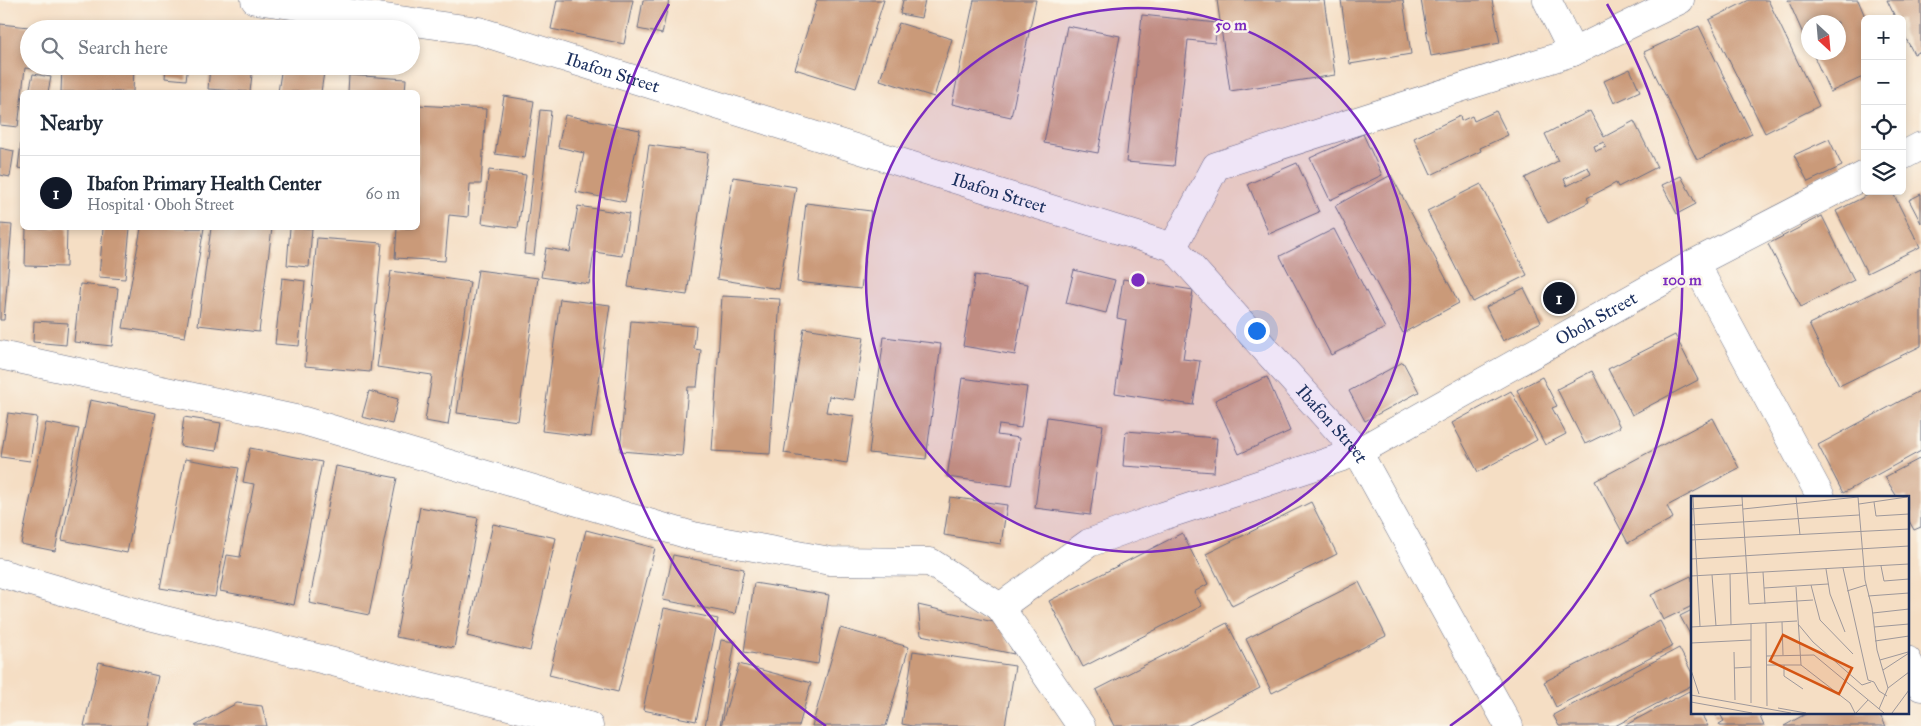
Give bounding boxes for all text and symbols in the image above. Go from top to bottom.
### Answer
north arrow [1801,15,1846,60]
map controls [1861,15,1906,195]
button: + [1861,15,1906,60]
text: 50 m [1215,16,1247,34]
search box [20,20,420,75]
icon: search [38,34,66,62]
text: Search here [78,36,168,59]
street label: Ibafon Street [563,48,663,98]
button: − [1861,60,1906,105]
button: locate [1861,105,1906,150]
text: Nearby [40,110,103,136]
button: layers [1861,150,1906,195]
street label: Ibafon Street [949,168,1050,218]
text: Ibafon Primary Health Center [87,172,321,195]
text: 1 [53,184,59,203]
text: 60 m [366,184,400,203]
text: Hospital · Oboh Street [87,195,234,214]
centre of rings [1129,271,1147,289]
text: 100 m [1662,271,1702,289]
pin: 1 [1543,279,1575,317]
street label: Oboh Street [1552,286,1642,350]
your location [1244,318,1270,344]
street label: Ibafon Street [1292,380,1373,467]
inset map [1691,496,1908,714]

